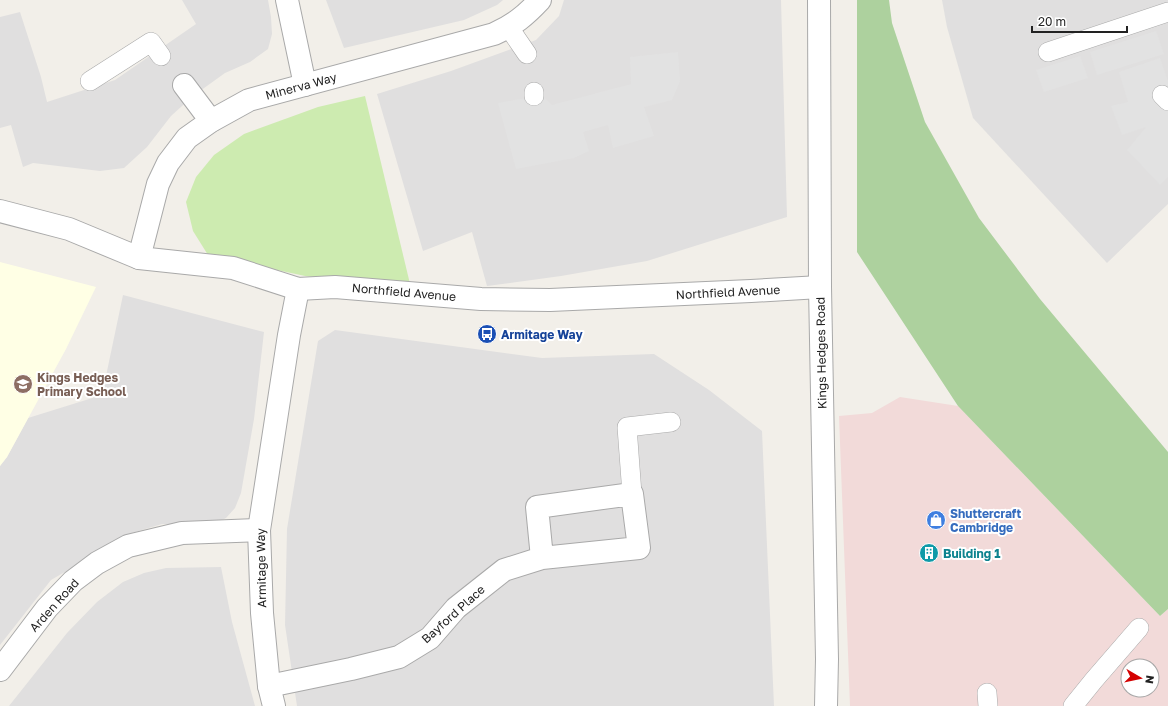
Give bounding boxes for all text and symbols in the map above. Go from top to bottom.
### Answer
scale bar [1032,8,1127,34]
text: 20 m [1038,14,1066,29]
street label: Minerva Way [264,69,339,103]
street label: Northfield Avenue [351,280,457,304]
street label: Northfield Avenue [675,282,781,302]
street label: Kings Hedges Road [813,297,829,409]
bus stop icon: Armitage Way [476,323,498,345]
place label: Armitage Way [501,327,583,342]
place label: Kings Hedges Primary School [37,370,126,399]
school or university icon: Kings Hedges Primary School [12,373,34,395]
place label: Shuttercraft Cambridge [950,506,1021,535]
shop icon: Shuttercraft Cambridge [925,509,947,531]
street label: Armitage Way [253,528,269,608]
building icon: Building 1 [918,542,940,564]
place label: Building 1 [943,546,1000,561]
street label: Arden Road [26,575,82,635]
street label: Bayford Place [418,582,488,646]
north arrow [1120,658,1160,698]
text: N [1143,674,1157,685]

